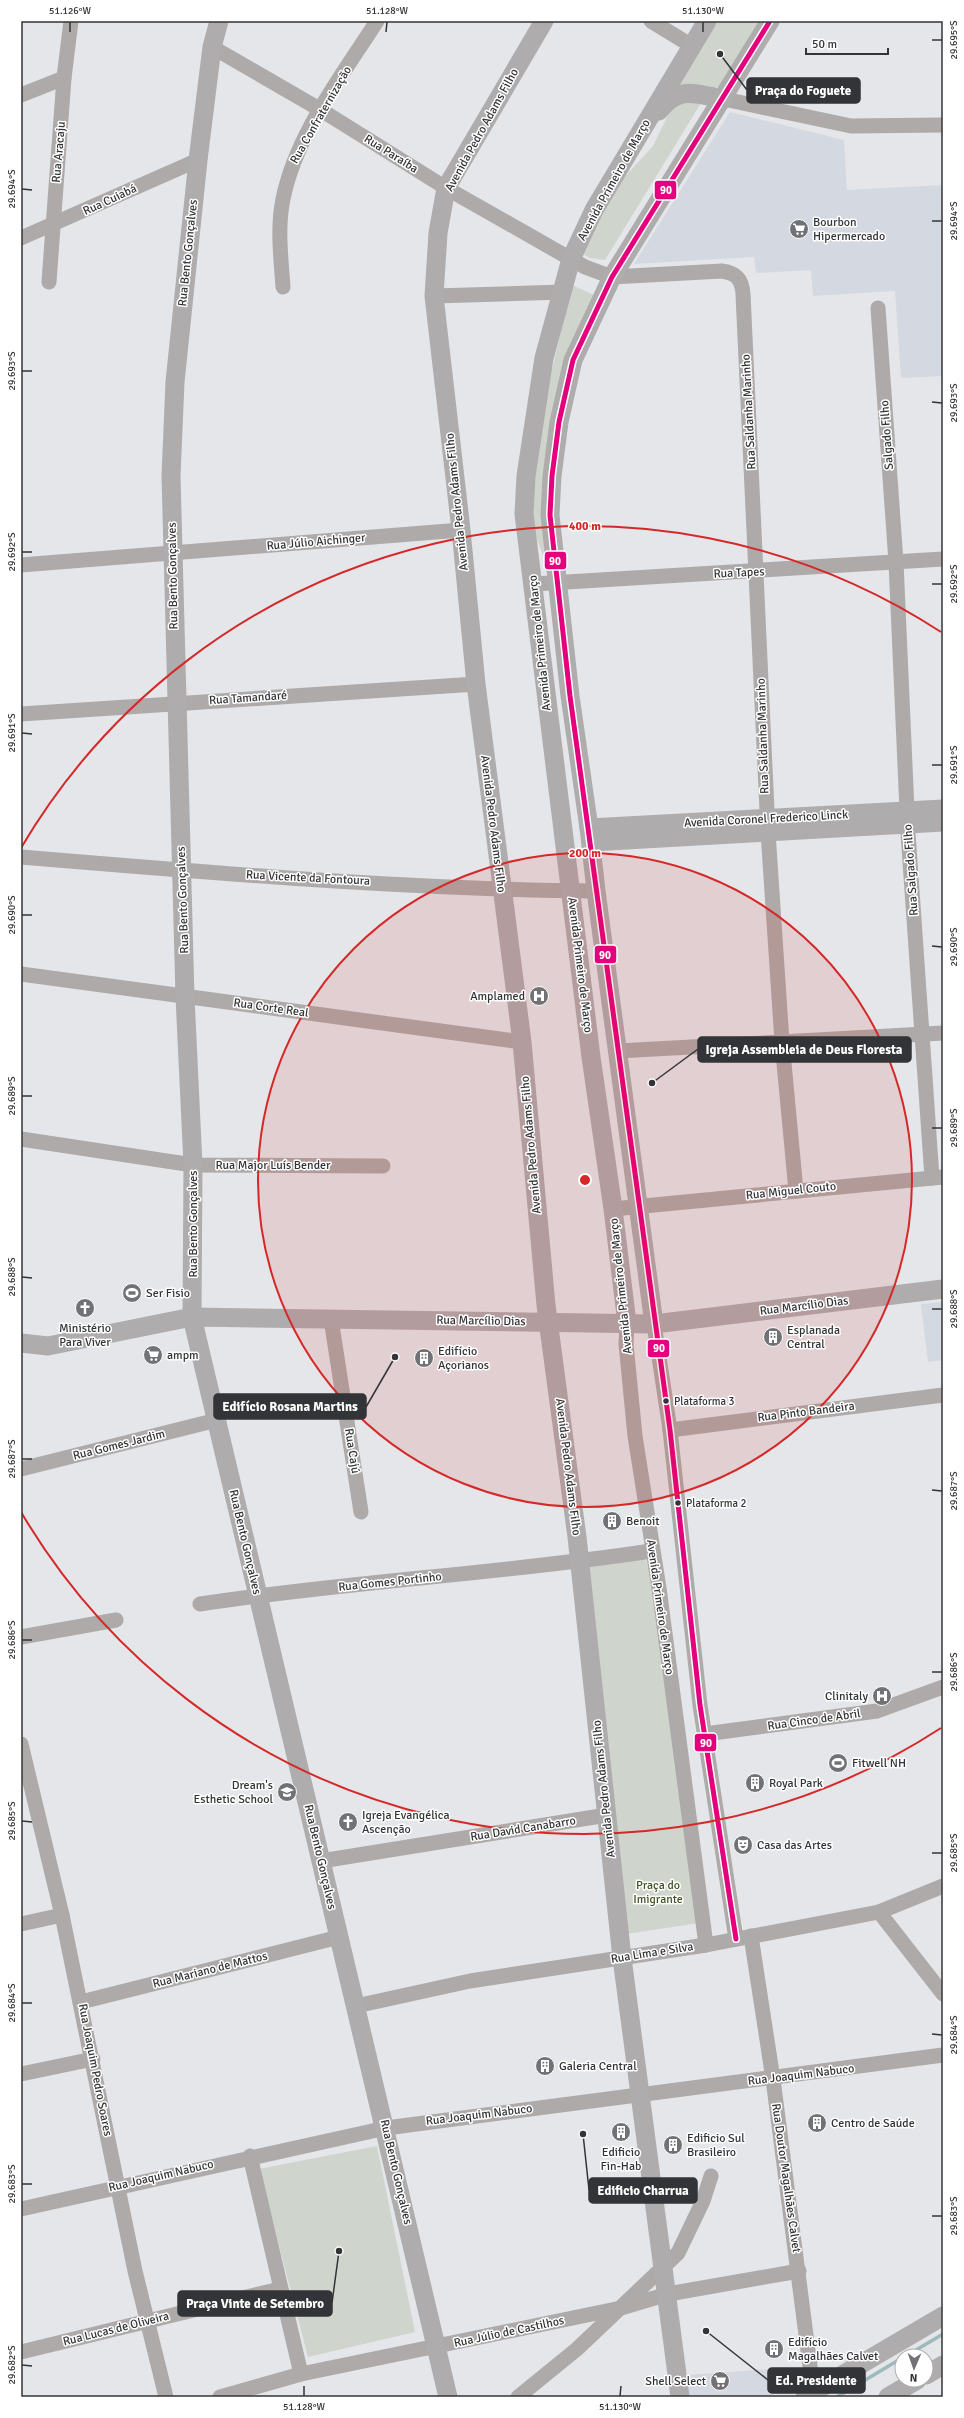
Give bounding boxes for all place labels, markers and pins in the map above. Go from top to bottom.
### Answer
callout: Praça do Foguete [747,78,860,103]
place label: Bourbon Hipermercado [813,215,885,244]
supermarket icon: Bourbon Hipermercado [788,218,810,240]
hospital icon: Amplamed [528,985,550,1007]
place label: Amplamed [470,989,525,1004]
callout: Igreja Assembleia de Deus Floresta [698,1037,911,1062]
centre of rings [578,1173,592,1187]
sports icon: Ser Fisio [121,1282,143,1304]
place label: Ser Fisio [146,1286,190,1301]
church icon: Ministério Para Viver [74,1297,96,1319]
place label: Ministério Para Viver [59,1321,111,1350]
place label: Esplanada Central [787,1323,840,1352]
building icon: Esplanada Central [762,1326,784,1348]
supermarket icon: ampm [142,1344,164,1366]
place label: Edifício Açorianos [438,1344,489,1373]
building icon: Edifício Açorianos [413,1347,435,1369]
place label: ampm [167,1348,199,1363]
callout: Edifício Rosana Martins [214,1394,366,1419]
place label: Plataforma 3 [674,1395,734,1408]
marker: Plataforma 3 [661,1396,671,1406]
place label: Plataforma 2 [686,1497,746,1510]
marker: Plataforma 2 [673,1498,683,1508]
building icon: Benoit [601,1510,623,1532]
place label: Benoit [626,1514,659,1529]
hospital icon: Clinitaly [871,1685,893,1707]
place label: Clinitaly [825,1689,868,1704]
sports icon: Fitwell NH [827,1752,849,1774]
place label: Fitwell NH [852,1756,906,1771]
building icon: Royal Park [744,1772,766,1794]
place label: Royal Park [769,1776,823,1791]
place label: Dream's Esthetic School [194,1778,273,1807]
school or university icon: Dream's Esthetic School [276,1781,298,1803]
place label: Igreja Evangélica Ascenção [362,1808,450,1837]
church icon: Igreja Evangélica Ascenção [337,1811,359,1833]
theatre icon: Casa das Artes [732,1834,754,1856]
place label: Casa das Artes [757,1838,832,1853]
building icon: Galeria Central [534,2055,556,2077]
place label: Galeria Central [559,2059,637,2074]
building icon: Centro de Saúde [806,2112,828,2134]
place label: Centro de Saúde [831,2116,915,2131]
building icon: Edificio Fin-Hab [610,2121,632,2143]
place label: Edificio Sul Brasileiro [687,2131,745,2160]
building icon: Edificio Sul Brasileiro [662,2134,684,2156]
place label: Edificio Fin-Hab [601,2145,641,2174]
callout: Edificio Charrua [589,2178,697,2203]
callout: Praça Vinte de Setembro [178,2291,332,2316]
place label: Edifício Magalhães Calvet [788,2335,878,2364]
building icon: Edifício Magalhães Calvet [763,2338,785,2360]
callout: Ed. Presidente [768,2368,865,2393]
supermarket icon: Shell Select [709,2370,731,2392]
place label: Shell Select [645,2374,706,2389]

